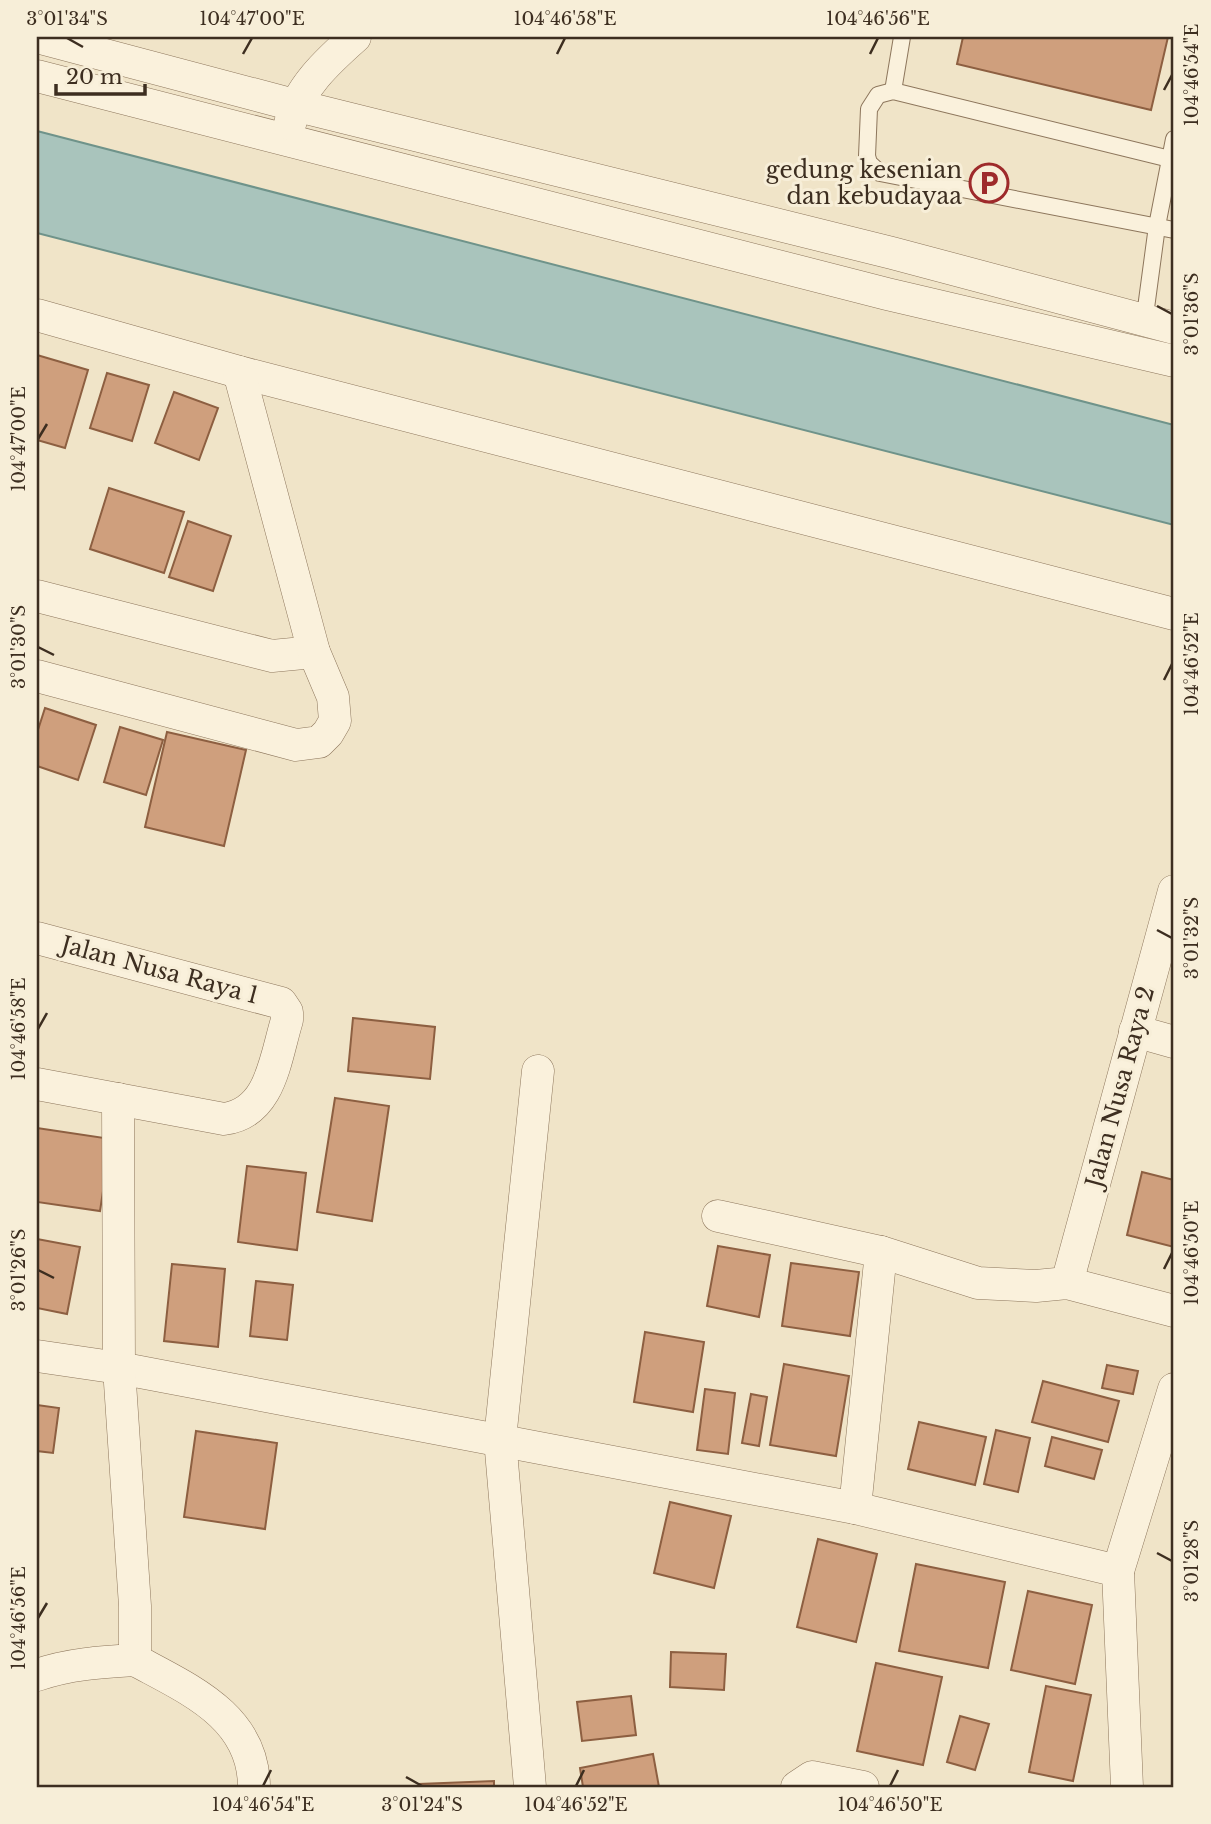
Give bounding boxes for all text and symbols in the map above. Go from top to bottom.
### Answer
text: 3°01'34"S [26,8,108,30]
text: 104°47'00"E [199,8,305,30]
text: 104°46'58"E [513,8,617,30]
text: 104°46'56"E [826,8,930,30]
text: 104°46'54"E [1181,24,1203,126]
scale bar [56,52,145,96]
text: 20 m [66,64,123,90]
place label: gedung kesenian dan kebudayaa [766,156,962,210]
parking icon: gedung kesenian dan kebudayaa [968,162,1010,204]
text: 3°01'36"S [1181,273,1203,355]
text: 104°47'00"E [8,386,30,492]
text: 3°01'30"S [8,605,30,689]
text: 104°46'52"E [1181,612,1203,716]
text: 3°01'32"S [1181,897,1203,979]
street label: Jalan Nusa Raya 1 [55,929,262,1010]
text: 104°46'58"E [8,977,30,1081]
street label: Jalan Nusa Raya 2 [1079,983,1160,1193]
text: 104°46'50"E [1181,1200,1203,1306]
text: 3°01'26"S [8,1229,30,1311]
text: 3°01'28"S [1181,1520,1203,1602]
text: 104°46'56"E [8,1566,30,1670]
text: 104°46'54"E [212,1794,314,1816]
text: 3°01'24"S [381,1794,463,1816]
text: 104°46'52"E [524,1794,628,1816]
text: 104°46'50"E [837,1794,943,1816]

